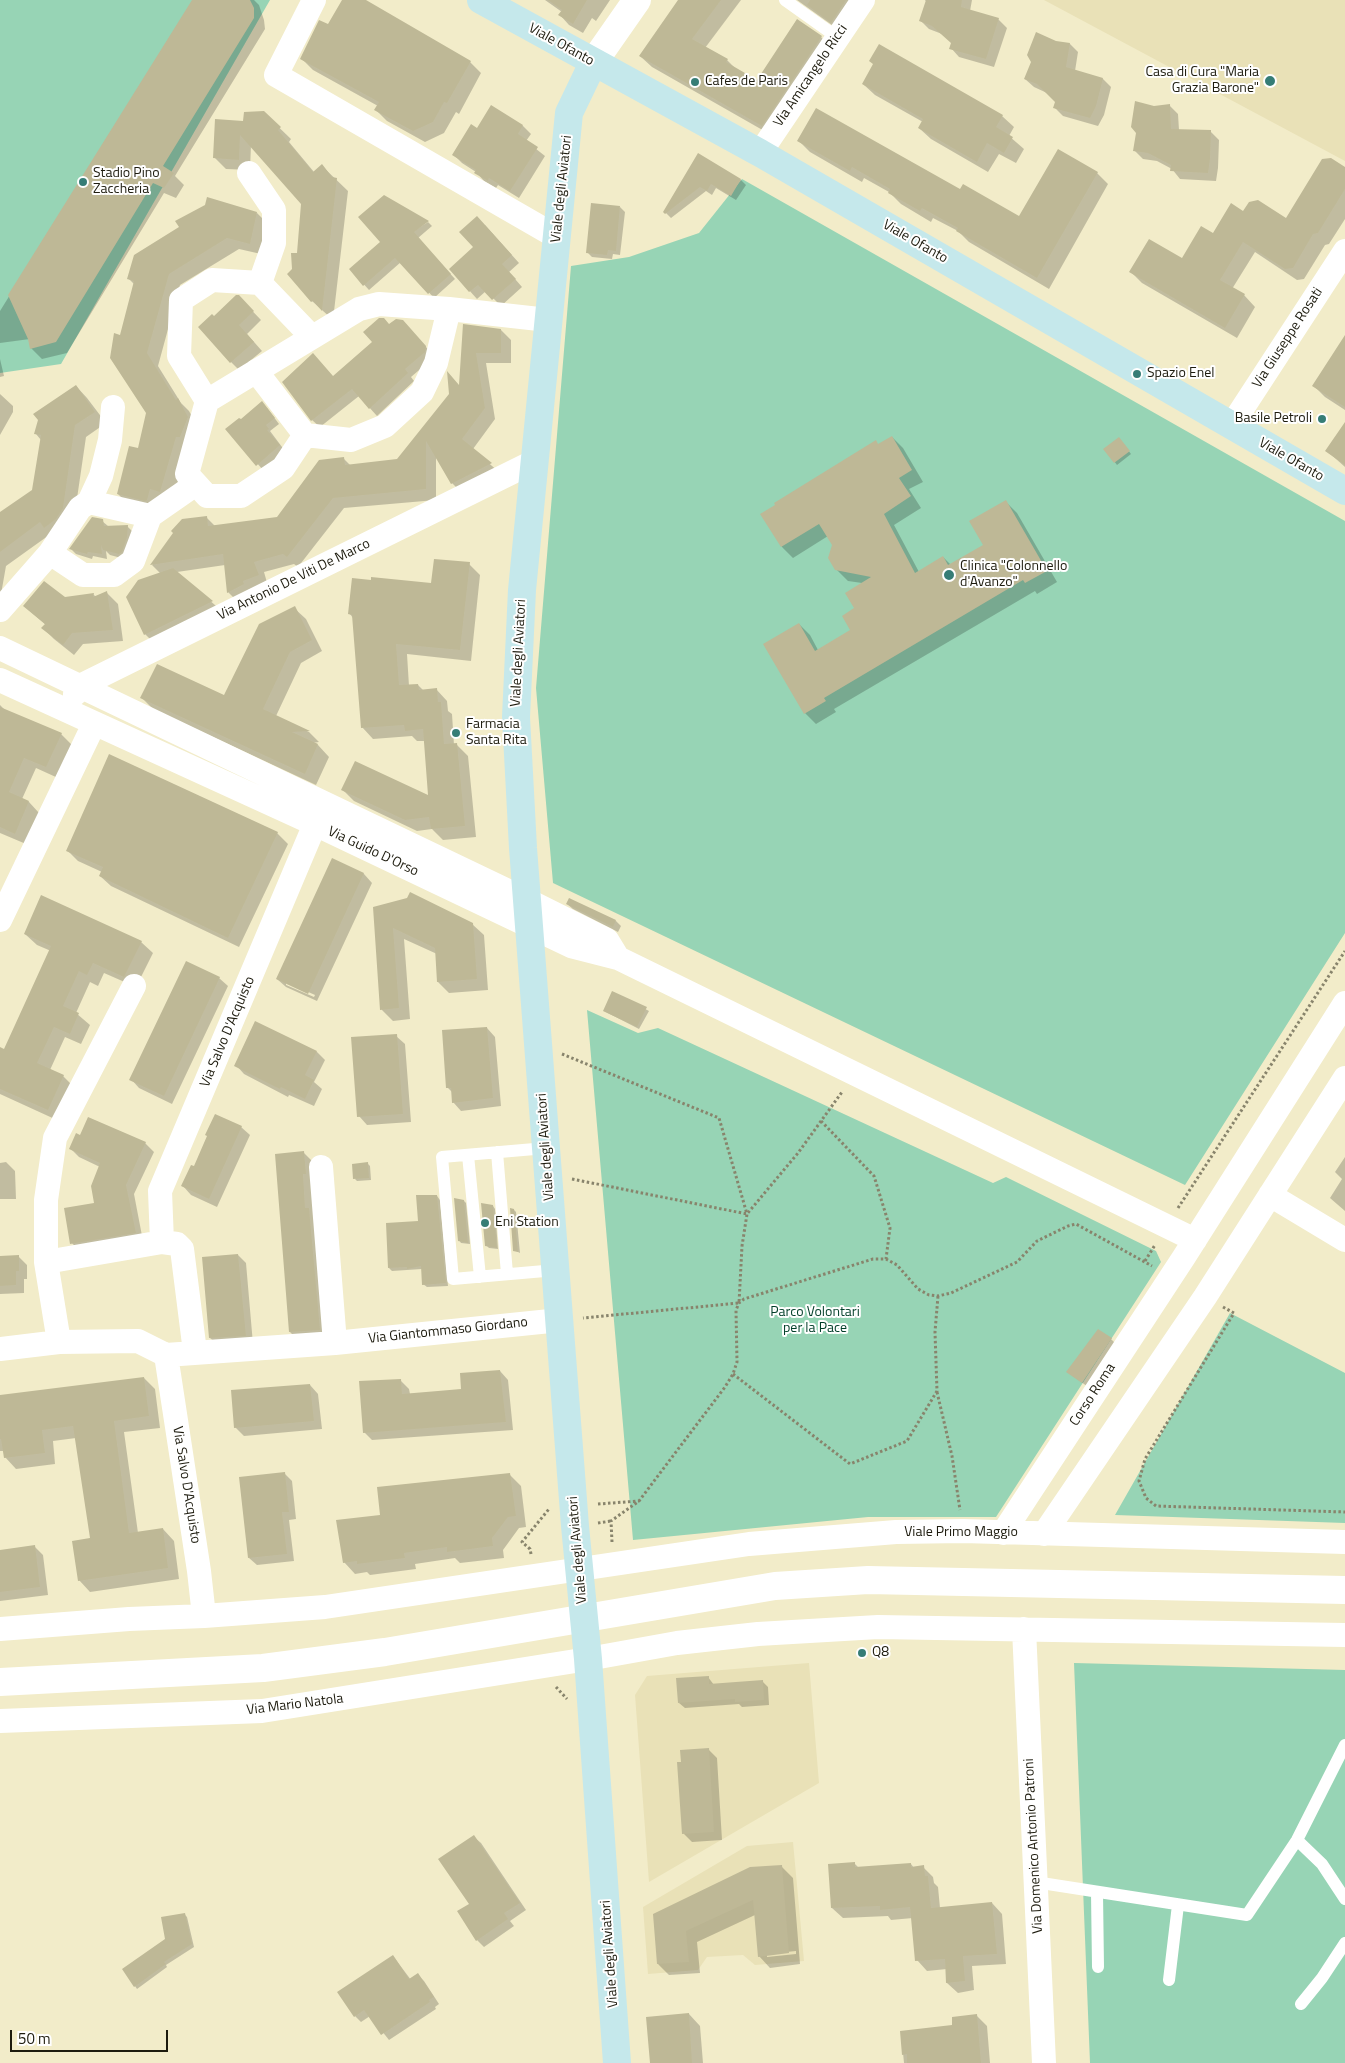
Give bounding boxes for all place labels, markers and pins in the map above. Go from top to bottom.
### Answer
place label: Casa di Cura "Maria Grazia Barone" [1145,65,1259,98]
place label: Cafes de Paris [705,74,788,90]
marker: Casa di Cura "Maria Grazia Barone" [1263,74,1277,88]
marker: Cafes de Paris [689,76,701,88]
place label: Stadio Pino Zaccheria [93,166,160,198]
marker: Stadio Pino Zaccheria [77,176,89,188]
place label: Spazio Enel [1147,366,1214,382]
marker: Spazio Enel [1131,368,1143,380]
place label: Basile Petroli [1235,411,1312,427]
marker: Basile Petroli [1316,413,1328,425]
place label: Clinica "Colonnello d'Avanzo" [960,559,1067,592]
marker: Clinica "Colonnello d'Avanzo" [942,568,956,582]
place label: Farmacia Santa Rita [466,717,527,750]
marker: Farmacia Santa Rita [450,727,462,739]
place label: Eni Station [495,1215,559,1231]
marker: Eni Station [479,1217,491,1229]
place label: Q8 [872,1645,889,1661]
marker: Q8 [856,1647,868,1659]

